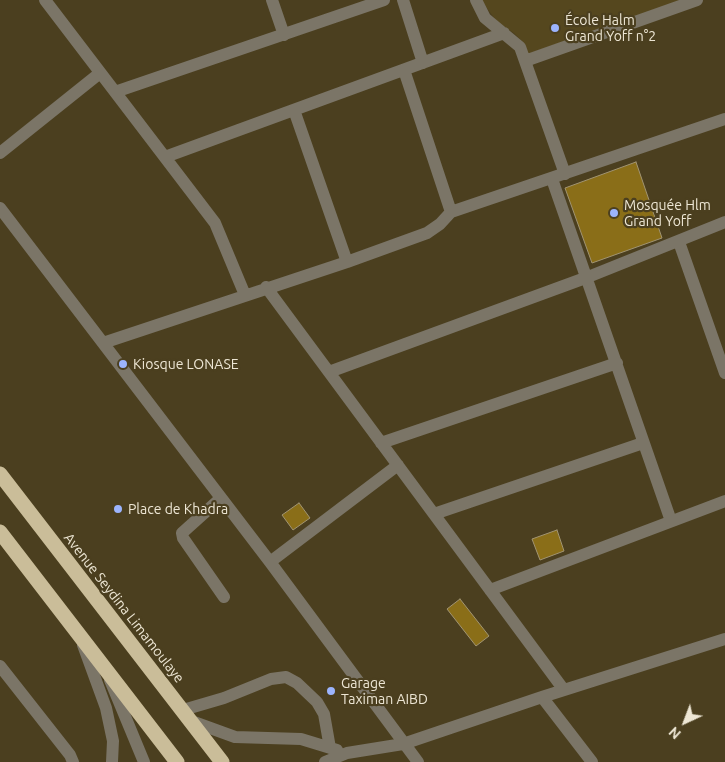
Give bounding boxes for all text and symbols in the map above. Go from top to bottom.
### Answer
place label: École Halm Grand Yoff n°2 [565,12,656,44]
marker: École Halm Grand Yoff n°2 [549,22,561,34]
place label: Mosquée Hlm Grand Yoff [624,197,711,230]
marker: Mosquée Hlm Grand Yoff [608,207,620,219]
place label: Kiosque LONASE [133,356,239,372]
marker: Kiosque LONASE [117,358,129,370]
place label: Place de Khadra [128,501,228,517]
marker: Place de Khadra [112,503,124,515]
street label: Avenue Seydina Limamoulaye [60,530,188,686]
place label: Garage Taximan AIBD [341,675,428,708]
marker: Garage Taximan AIBD [325,685,337,697]
north arrow [660,697,710,747]
text: N [665,724,684,742]

